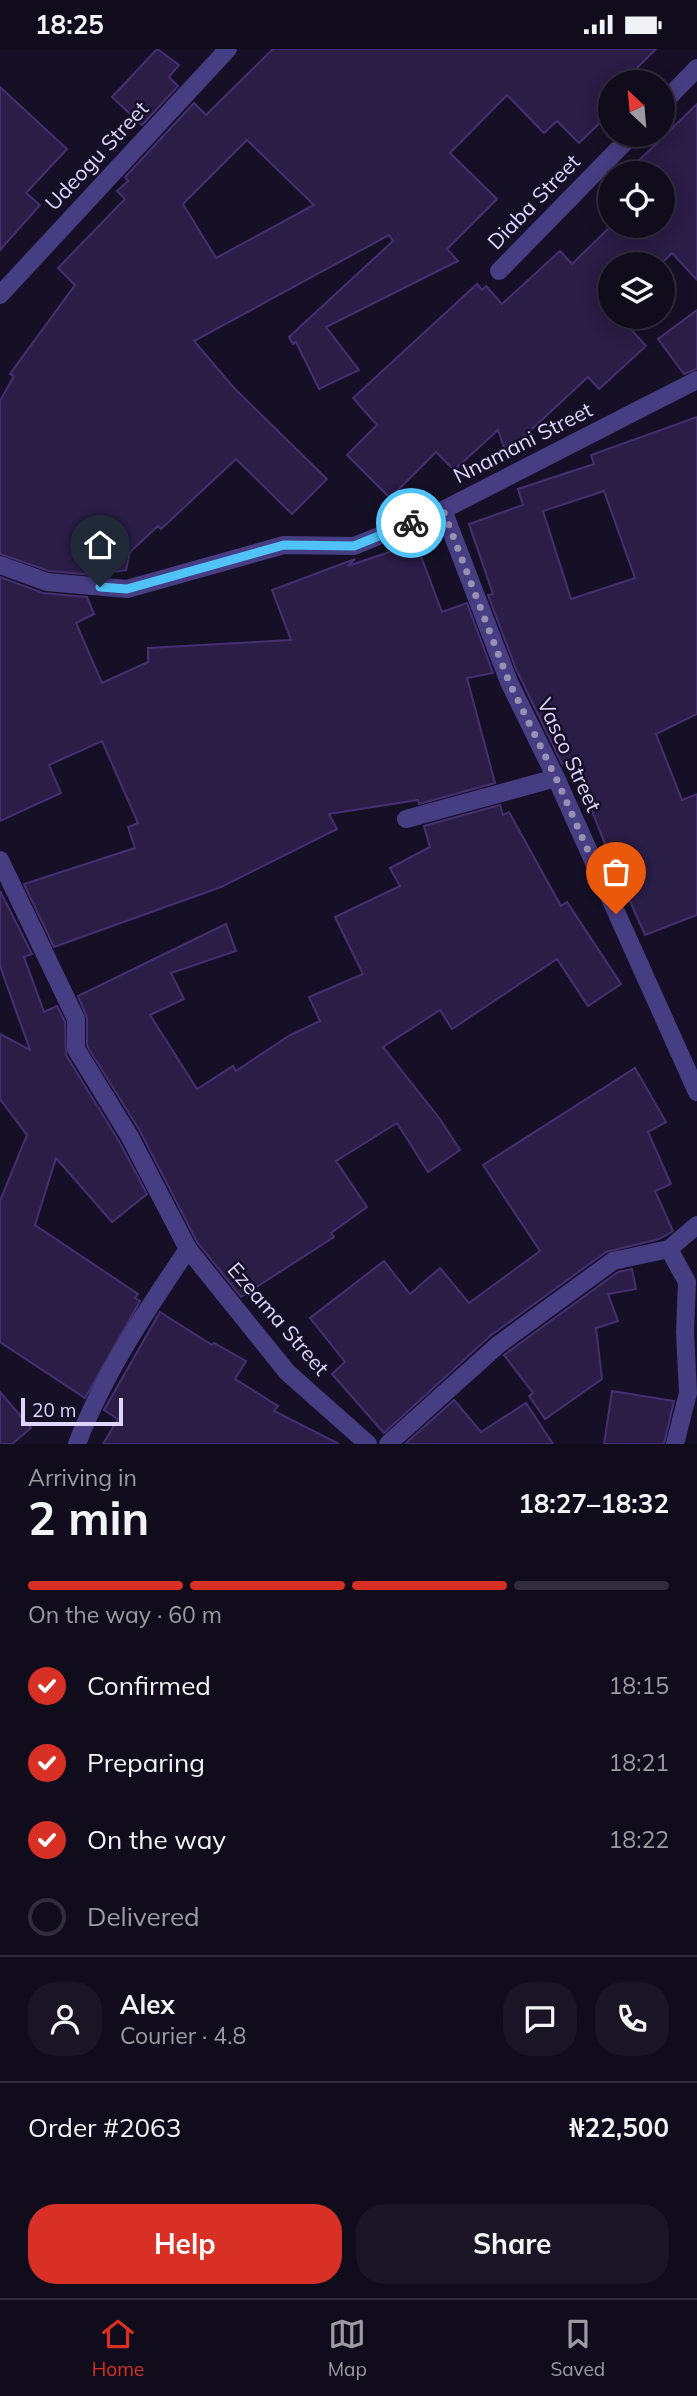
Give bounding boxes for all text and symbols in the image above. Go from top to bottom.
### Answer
text: 18:25 [35,8,104,41]
north arrow [598,70,676,147]
map controls [598,70,675,329]
street label: Udeogu Street [39,95,153,215]
street label: Diaba Street [482,148,585,254]
button: locate [598,161,675,238]
button: layers [598,252,675,329]
street label: Nnamani Street [449,396,596,488]
courier [376,488,446,558]
icon: bike [392,504,430,542]
pin [70,515,130,587]
icon: home [81,526,119,564]
street label: Vasco Street [532,694,608,815]
pin [586,842,646,914]
icon: bag [597,853,635,891]
street label: Ezeama Street [222,1256,335,1380]
scale bar [21,1395,122,1427]
text: 20 m [32,1398,76,1422]
text: Arriving in [28,1463,137,1492]
text: 18:27–18:32 [518,1487,669,1520]
text: 2 min [28,1489,149,1547]
text: On the way · 60 m [28,1600,222,1629]
icon: check [28,1667,66,1705]
text: Confirmed [87,1669,211,1702]
text: 18:15 [609,1671,669,1700]
icon: check [28,1744,66,1782]
text: Preparing [87,1746,205,1779]
text: 18:21 [609,1748,669,1777]
icon: check [28,1821,66,1859]
text: On the way [87,1823,226,1856]
text: 18:22 [609,1825,669,1854]
text: Delivered [87,1900,200,1933]
button: person [28,1982,102,2056]
button: chat [503,1982,577,2056]
button: phone [595,1982,669,2056]
text: Alex [120,1988,175,2021]
text: Courier · 4.8 [120,2021,246,2050]
text: Order #2063 [28,2111,181,2144]
text: ₦22,500 [569,2111,669,2144]
button: Help [28,2204,342,2284]
button: Share [356,2204,669,2284]
tab: Home [92,2315,144,2381]
tab: Map [328,2315,367,2381]
tab: Saved [550,2315,605,2381]

